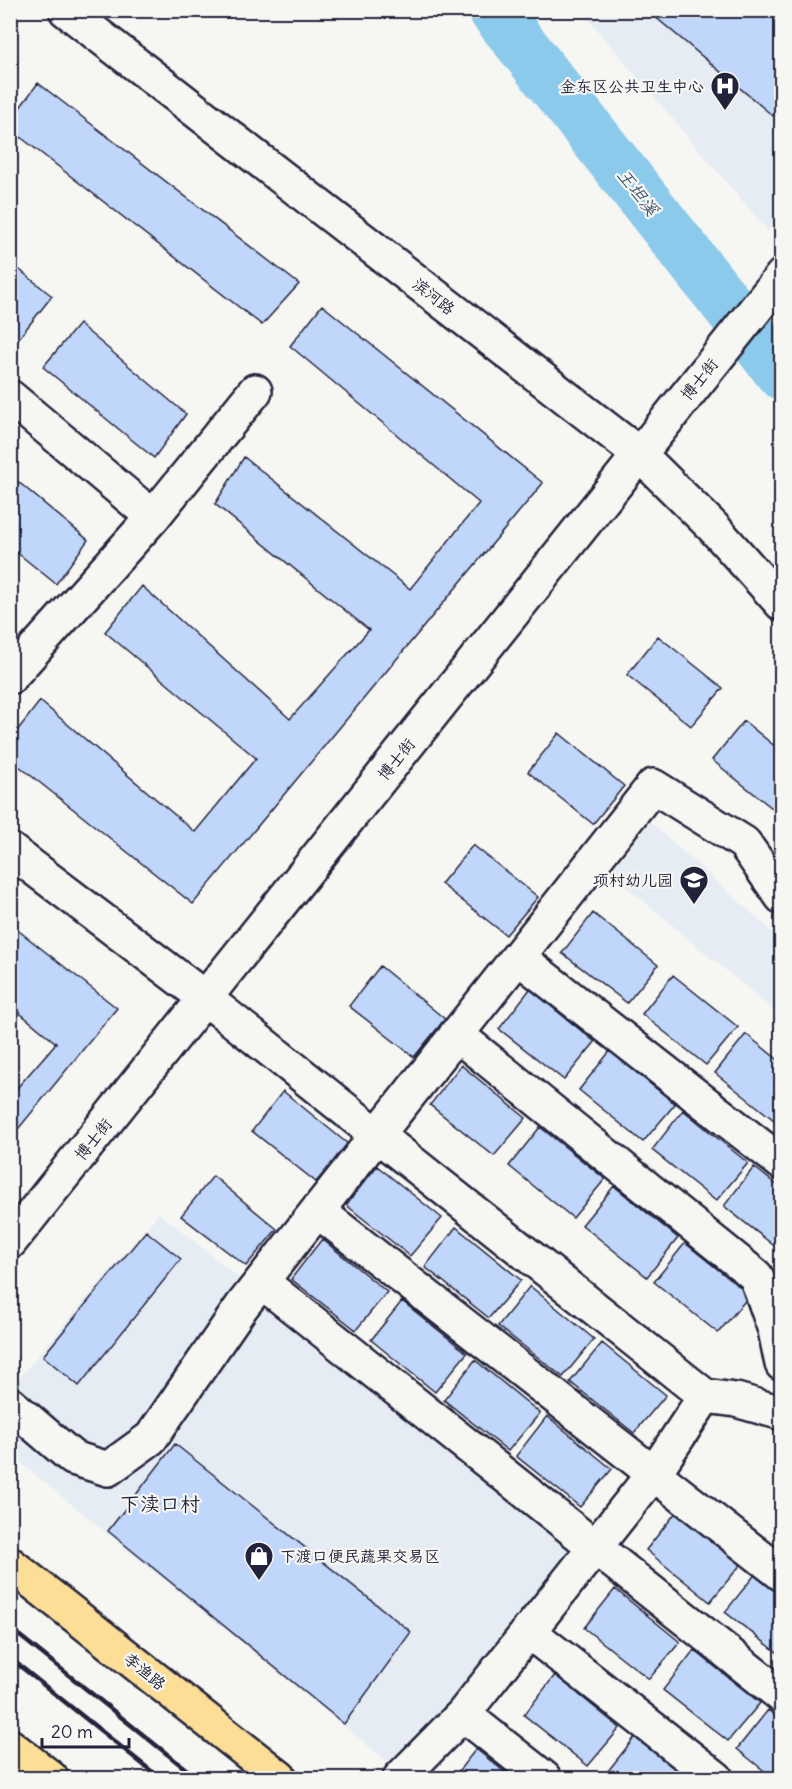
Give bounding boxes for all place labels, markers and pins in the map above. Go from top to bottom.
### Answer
hospital icon: 金东区公共卫生中心 [709,70,741,112]
place label: 金东区公共卫生中心 [560,76,704,96]
school or university icon: 项村幼儿园 [678,864,710,906]
place label: 项村幼儿园 [593,870,673,890]
shop icon: 下渡口便民蔬果交易区 [243,1540,275,1582]
place label: 下渡口便民蔬果交易区 [280,1546,440,1566]

